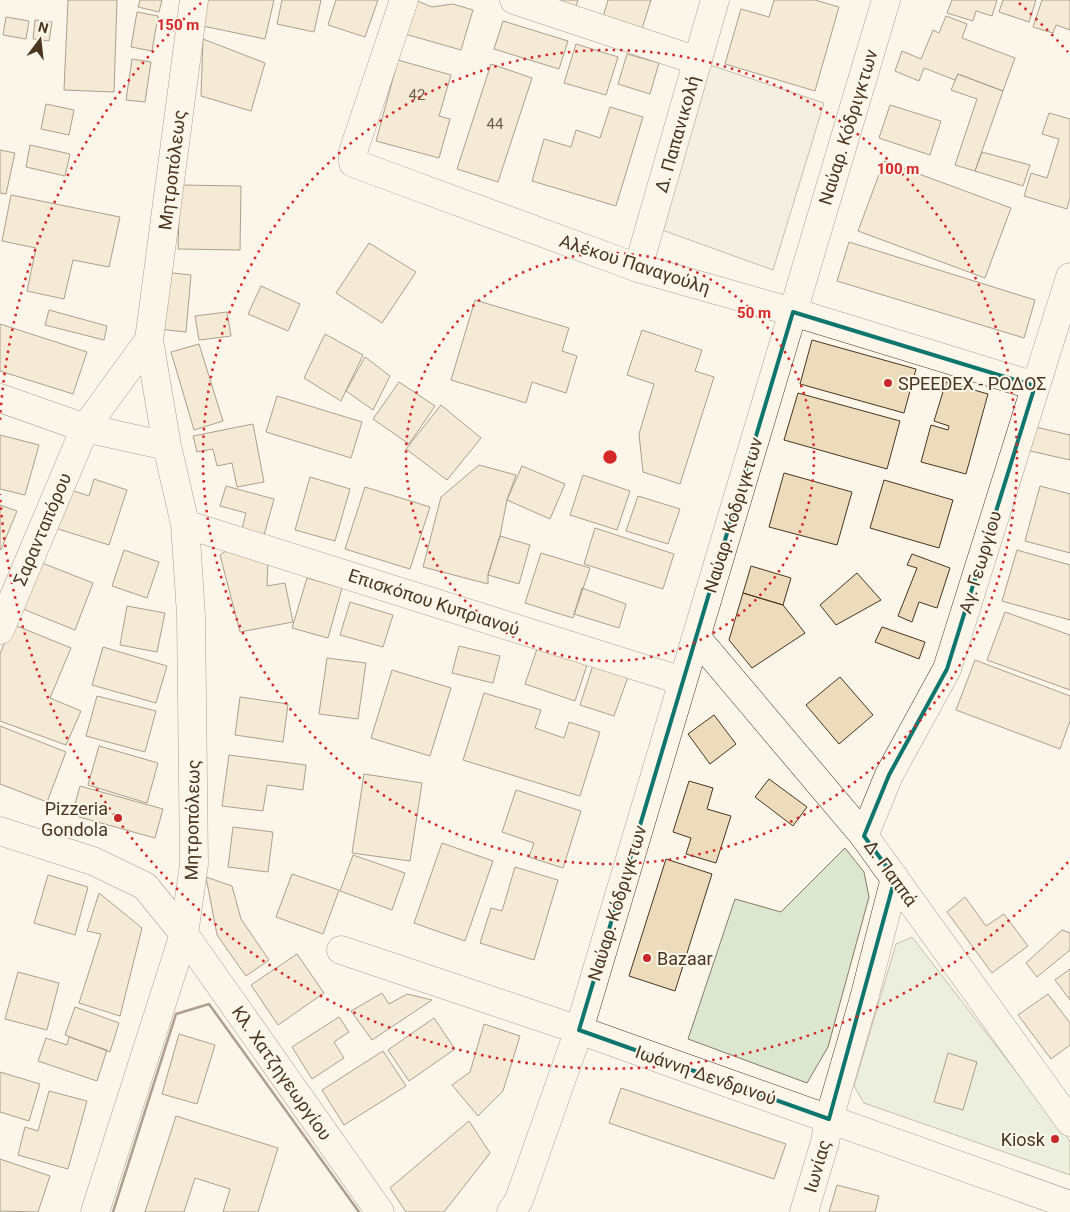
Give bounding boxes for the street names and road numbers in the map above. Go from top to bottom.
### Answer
street label: Ναύαρ. Κόδριγκτων [814,46,882,207]
street label: Δ. Παπανικολή [650,73,704,195]
street label: Μητροπόλεως [154,109,190,231]
street label: Αλέκου Παναγούλη [557,230,713,298]
street label: Ναύαρ. Κόδριγκτων [699,434,767,595]
street label: Σαρανταπόρου [9,470,75,588]
street label: Αγ. Γεωργίου [954,508,1006,616]
street label: Επισκόπου Κυπριανού [346,564,522,640]
street label: Μητροπόλεως [180,759,204,881]
street label: Ναύαρ. Κόδριγκτων [583,822,651,983]
street label: Δ. Παππά [860,836,922,911]
street label: Κλ. Χατζηγεωργίου [228,1002,336,1144]
street label: Ιωάννη Δενδρινού [633,1041,779,1109]
street label: Ιωνίας [799,1137,835,1195]

